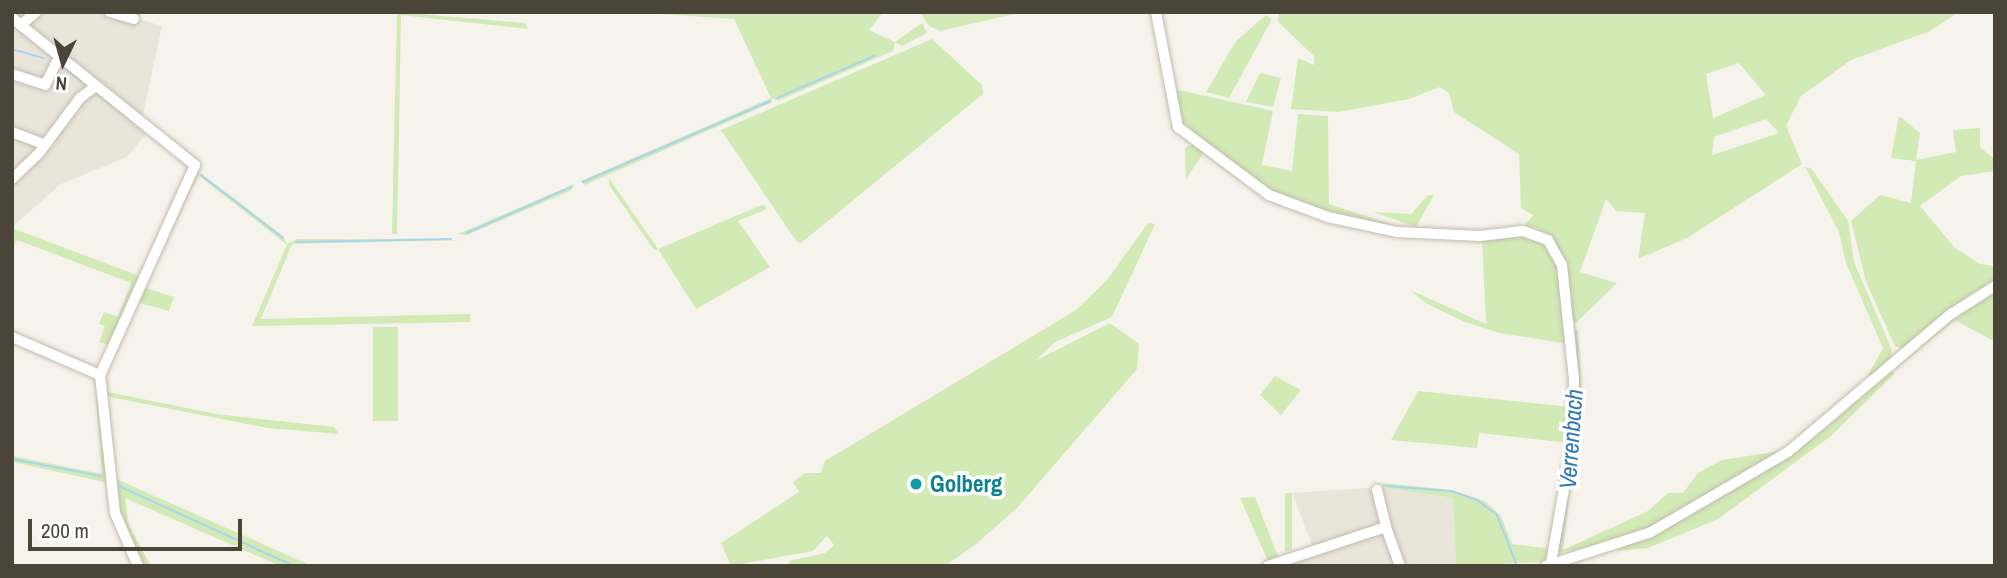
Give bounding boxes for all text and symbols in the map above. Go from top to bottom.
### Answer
north arrow [28,28,98,98]
text: N [54,70,68,97]
water label: Verrenbach [1553,388,1589,490]
place label: Golberg [930,470,1002,498]
marker: Golberg [908,476,924,492]
scale bar [32,504,245,548]
text: 200 m [41,516,89,545]

